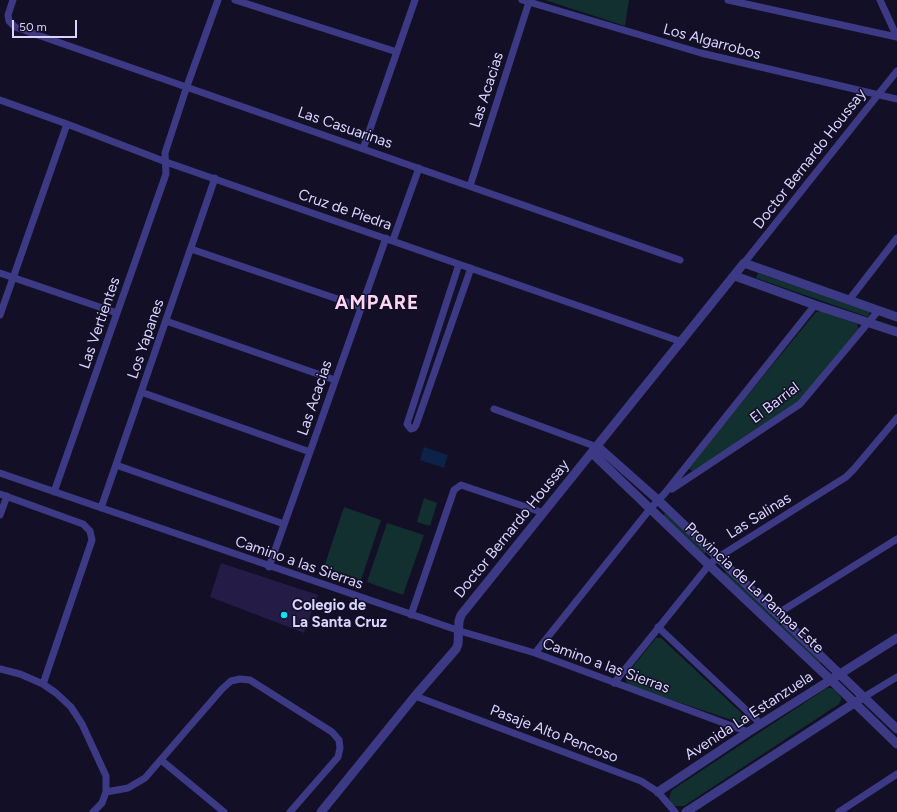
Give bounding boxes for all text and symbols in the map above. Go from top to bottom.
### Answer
scale bar [14,12,79,38]
text: 50 m [19,20,47,34]
street label: Los Algarrobos [661,20,763,64]
street label: Las Acacias [466,50,508,130]
street label: Doctor Bernardo Houssay [750,85,870,233]
street label: Las Casuarinas [295,103,395,153]
street label: Cruz de Piedra [296,186,394,234]
street label: Las Vertientes [76,275,124,371]
district label: AMPARE [335,292,419,314]
street label: Los Yapanes [124,297,168,381]
street label: Las Acacias [294,358,336,438]
street label: El Barrial [747,379,803,427]
street label: Doctor Bernardo Houssay [451,456,573,602]
street label: Las Salinas [723,489,795,543]
street label: Provincia de La Pampa Este [681,519,827,657]
street label: Camino a las Sierras [233,533,365,593]
place label: Colegio de La Santa Cruz [292,597,387,632]
marker: Colegio de La Santa Cruz [279,610,289,620]
street label: Camino a las Sierras [540,635,672,697]
street label: Avenida La Estanzuela [681,668,817,764]
street label: Pasaje Alto Pencoso [487,701,621,767]

